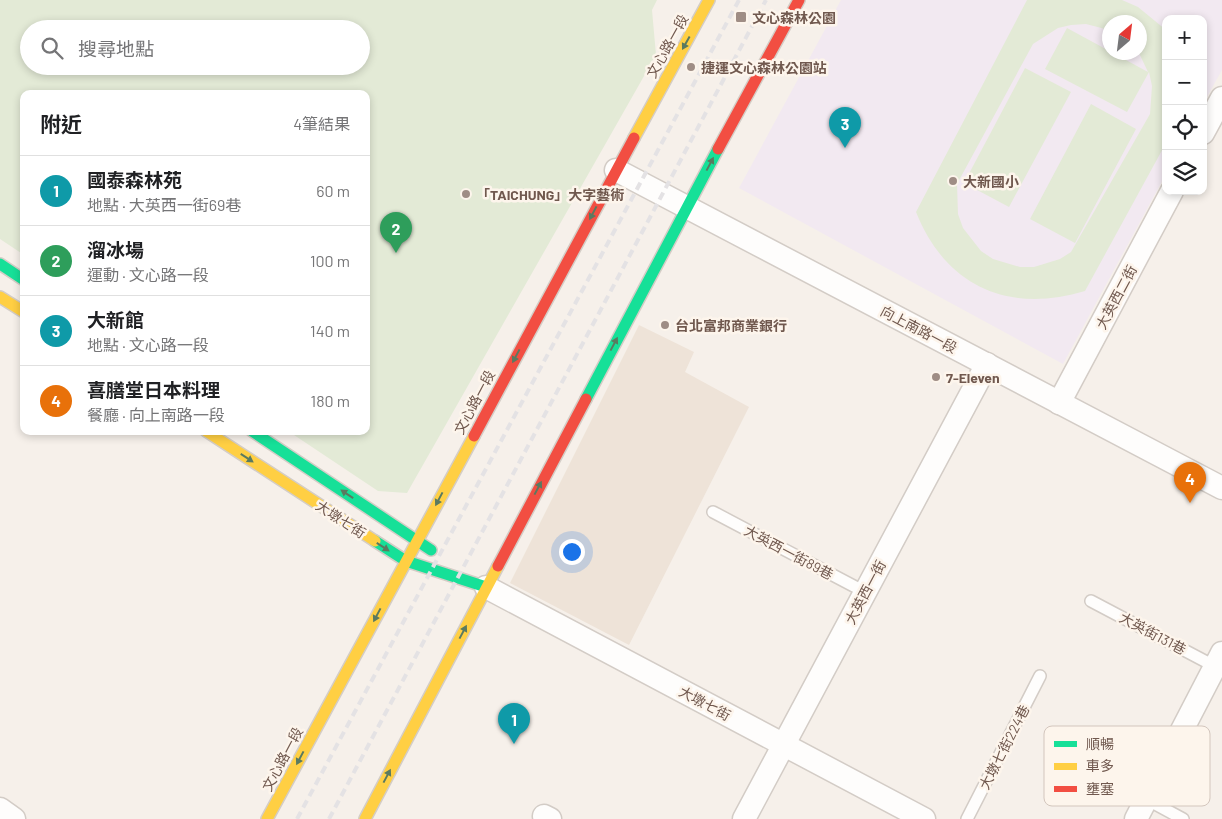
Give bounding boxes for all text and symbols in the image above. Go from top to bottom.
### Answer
place label: 文心森林公園 [752,9,836,26]
marker: 文心森林公園 [734,10,748,24]
street label: 文心路一段 [643,11,691,81]
north arrow [1102,15,1147,60]
map controls [1162,15,1207,195]
button: + [1162,15,1207,60]
search box [20,20,370,75]
icon: search [38,34,66,62]
one-way arrow [682,36,690,50]
text: 搜尋地點 [78,37,154,60]
place label: 捷運文心森林公園站 [701,59,827,76]
button: − [1162,60,1207,105]
marker: 捷運文心森林公園站 [685,61,697,73]
button: locate [1162,105,1207,150]
pin: 3 [829,107,861,148]
text: 附近 [40,111,82,136]
text: 4筆結果 [293,114,350,133]
button: layers [1162,150,1207,195]
one-way arrow [706,157,714,171]
text: 國泰森林苑 [87,168,182,191]
place label: 大新國小 [963,173,1019,190]
marker: 大新國小 [947,175,959,187]
text: 1 [53,181,59,200]
text: 60 m [316,181,350,200]
place label: 「TAICHUNG」大字藝術 [476,186,624,203]
marker: 「TAICHUNG」大字藝術 [460,188,472,200]
text: 地點 · 大英西一街69巷 [87,195,241,214]
one-way arrow [589,206,597,220]
pin: 2 [380,212,412,253]
text: 溜冰場 [87,238,144,261]
text: 2 [52,251,60,270]
text: 100 m [310,251,350,270]
street label: 大英西二街 [1092,262,1140,332]
text: 運動 · 文心路一段 [87,265,209,284]
street label: 向上南路一段 [878,302,960,356]
text: 大新館 [87,308,144,331]
place label: 台北富邦商業銀行 [675,317,787,334]
marker: 台北富邦商業銀行 [659,319,671,331]
text: 3 [52,321,60,340]
text: 140 m [310,321,350,340]
text: 地點 · 文心路一段 [87,335,209,354]
one-way arrow [610,337,618,352]
one-way arrow [512,349,520,363]
street label: 文心路一段 [450,367,498,437]
place label: 7-Eleven [946,369,1000,386]
marker: 7-Eleven [930,371,942,383]
text: 喜膳堂日本料理 [87,378,220,401]
text: 4 [51,391,61,410]
text: 180 m [311,391,350,410]
text: 餐廳 · 向上南路一段 [87,405,225,424]
one-way arrow [241,453,254,463]
pin: 4 [1174,462,1206,503]
one-way arrow [534,481,542,495]
one-way arrow [340,489,353,499]
one-way arrow [435,492,443,506]
street label: 大墩七街 [313,497,369,541]
street label: 大英西一街89巷 [741,521,837,583]
your location [559,539,585,565]
one-way arrow [377,542,390,551]
street label: 大英西一街 [841,557,889,627]
one-way arrow [373,607,381,622]
street label: 大英街131巷 [1117,608,1189,658]
one-way arrow [459,624,467,639]
street label: 大墩七街 [676,682,734,724]
street label: 大墩七街224巷 [975,702,1033,792]
pin: 1 [498,703,530,744]
street label: 文心路一段 [258,724,306,794]
legend [1044,726,1210,806]
text: 順暢 [1086,735,1114,752]
one-way arrow [296,750,304,765]
text: 車多 [1086,757,1114,774]
one-way arrow [383,769,391,783]
text: 壅塞 [1086,780,1114,797]

